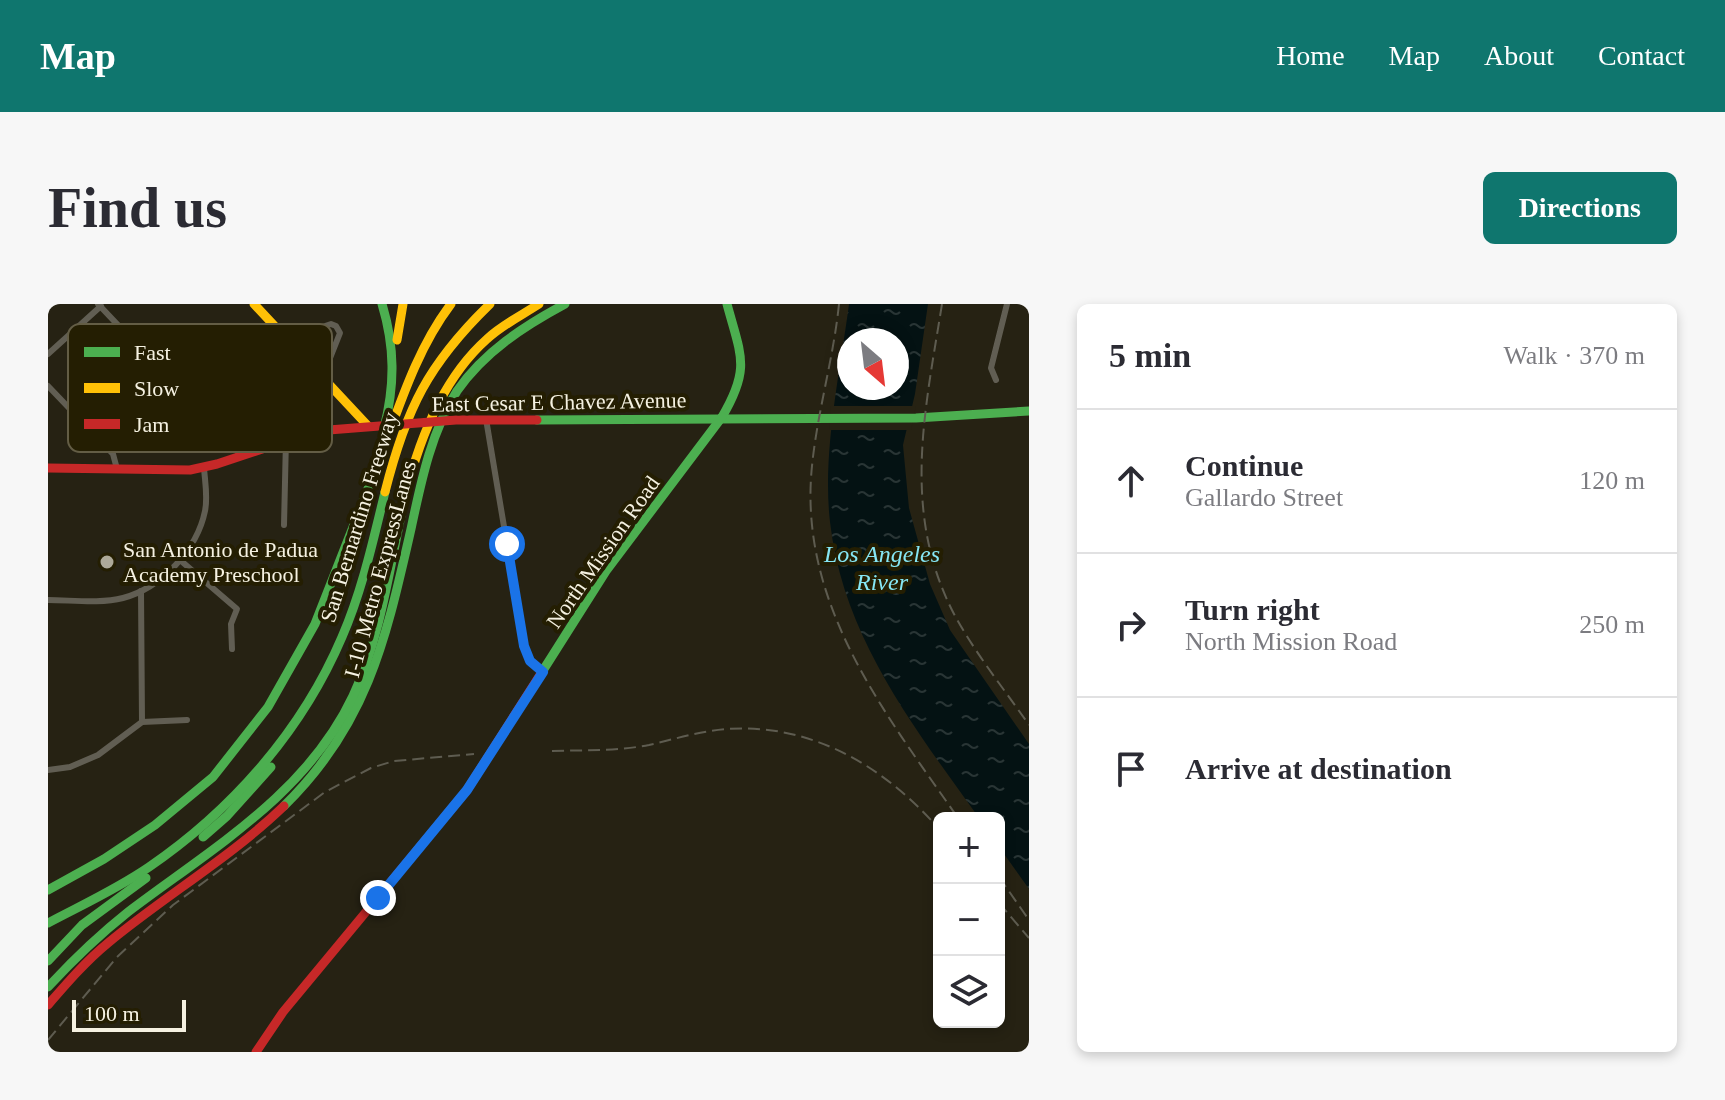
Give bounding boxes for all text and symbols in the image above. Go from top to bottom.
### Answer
text: Map [40,35,116,77]
text: Home [1276,40,1345,71]
text: Map [1389,40,1440,71]
text: About [1484,40,1554,71]
text: Contact [1598,40,1685,71]
button: Directions [1483,172,1677,244]
text: Find us [48,177,227,239]
legend [68,324,332,452]
north arrow [837,328,909,400]
text: 5 min [1109,337,1191,374]
text: Fast [134,340,171,365]
text: Walk · 370 m [1503,341,1645,370]
text: Slow [134,376,179,401]
street label: East Cesar E Chavez Avenue [431,387,687,417]
street label: San Bernardino Freeway [315,409,403,625]
text: Jam [134,412,169,437]
text: Continue [1185,449,1303,482]
street label: I-10 Metro ExpressLanes [339,458,421,680]
icon: ahead [1109,459,1153,503]
text: 120 m [1579,466,1645,495]
street label: North Mission Road [541,471,665,633]
text: Gallardo Street [1185,483,1343,512]
route start [489,526,525,562]
place label: San Antonio de Padua Academy Preschool [123,537,318,587]
water label: Los Angeles River [823,541,940,595]
marker: San Antonio de Padua Academy Preschool [98,553,116,571]
text: Turn right [1185,593,1320,626]
icon: right [1109,603,1153,647]
text: 250 m [1579,610,1645,639]
text: North Mission Road [1185,627,1397,656]
icon: arrive [1109,747,1153,791]
text: Arrive at destination [1185,752,1452,785]
map controls [933,812,1005,1028]
button: + [933,812,1005,884]
route end [360,880,396,916]
button: − [933,884,1005,956]
button: layers [933,956,1005,1028]
scale bar [72,996,186,1032]
text: 100 m [84,1001,140,1026]

